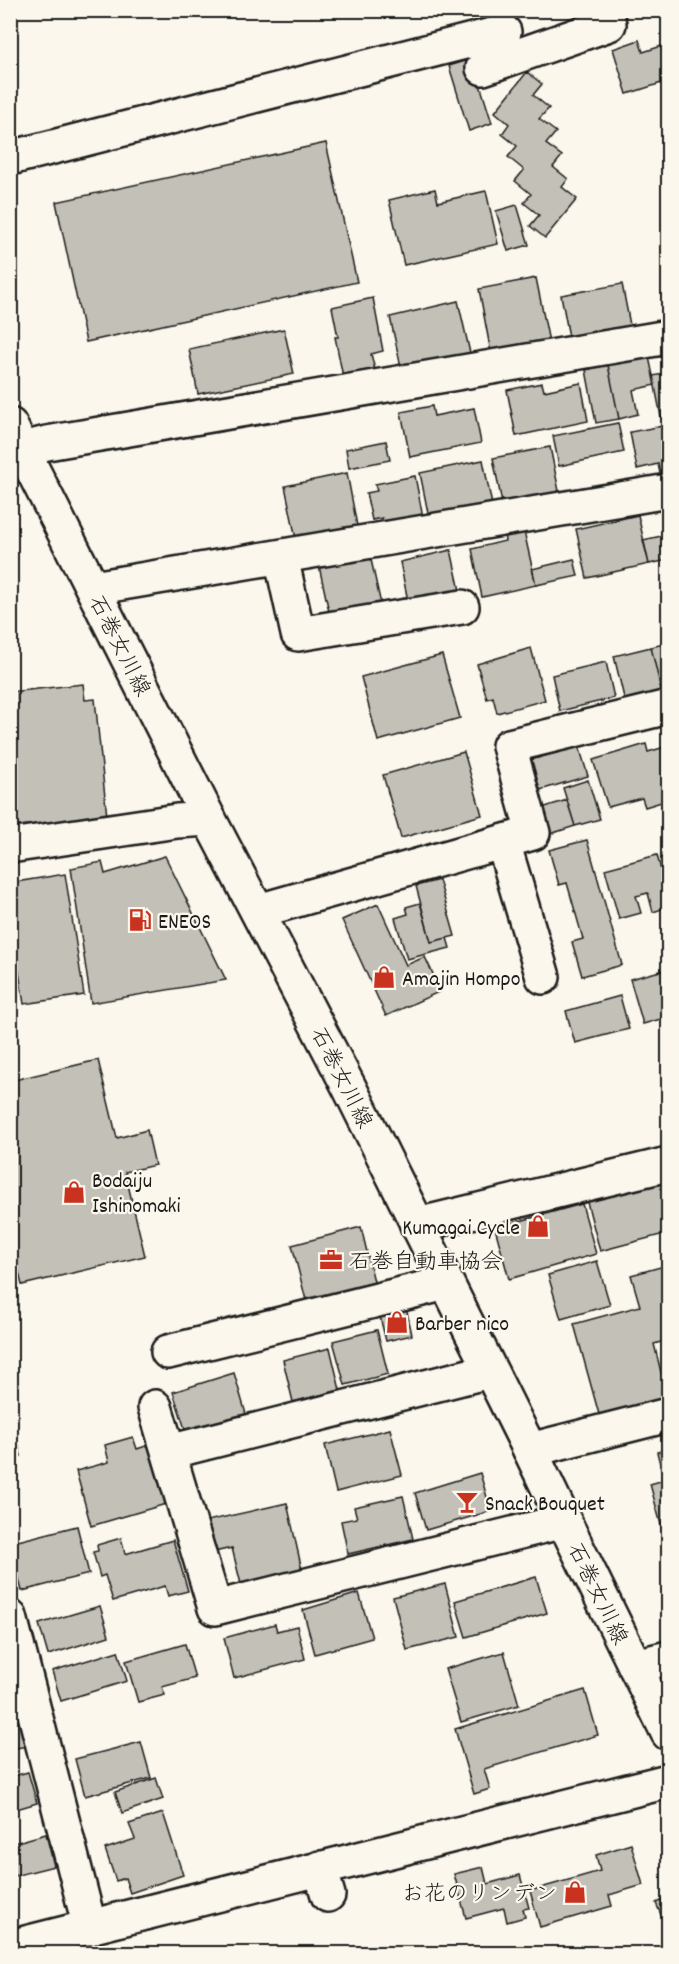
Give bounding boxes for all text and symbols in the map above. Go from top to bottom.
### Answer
street label: 石巻女川線 [79,591,157,703]
fuel station icon: ENEOS [127,907,153,933]
place label: ENEOS [158,908,211,939]
shop icon: Amajin Hompo [371,964,397,990]
place label: Amajin Hompo [402,965,521,996]
street label: 石巻女川線 [301,1023,379,1135]
place label: Bodaiju Ishinomaki [92,1167,181,1223]
shop icon: Bodaiju Ishinomaki [61,1179,87,1205]
shop icon: Kumagai Cycle [525,1213,551,1239]
place label: Kumagai Cycle [402,1214,520,1245]
office icon: 石巻自動車協会 [318,1247,344,1273]
place label: 石巻自動車協会 [349,1248,503,1279]
shop icon: Barber nico [384,1309,410,1335]
place label: Barber nico [415,1310,509,1341]
bar icon: Snack Bouquet [454,1489,480,1515]
place label: Snack Bouquet [485,1490,605,1521]
street label: 石巻女川線 [558,1538,634,1651]
shop icon: お花のリンデン [562,1879,588,1905]
place label: お花のリンデン [402,1880,557,1911]

